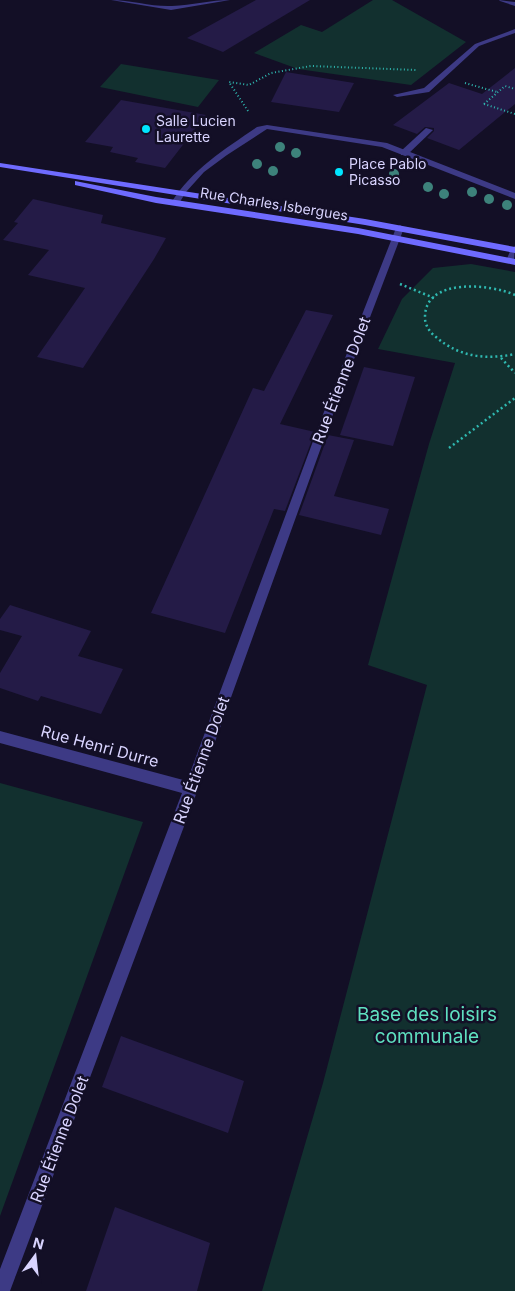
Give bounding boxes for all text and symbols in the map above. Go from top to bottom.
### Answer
place label: Salle Lucien Laurette [156,112,236,145]
marker: Salle Lucien Laurette [140,123,152,135]
place label: Place Pablo Picasso [349,155,426,188]
marker: Place Pablo Picasso [333,166,345,178]
street label: Rue Charles Isbergues [199,183,349,224]
street label: Rue Étienne Dolet [308,314,374,446]
street label: Rue Étienne Dolet [169,694,233,826]
street label: Rue Henri Durre [39,721,161,771]
park label: Base des loisirs communale [357,1003,497,1048]
street label: Rue Étienne Dolet [26,1073,92,1205]
north arrow [10,1231,60,1281]
text: N [31,1233,46,1253]

